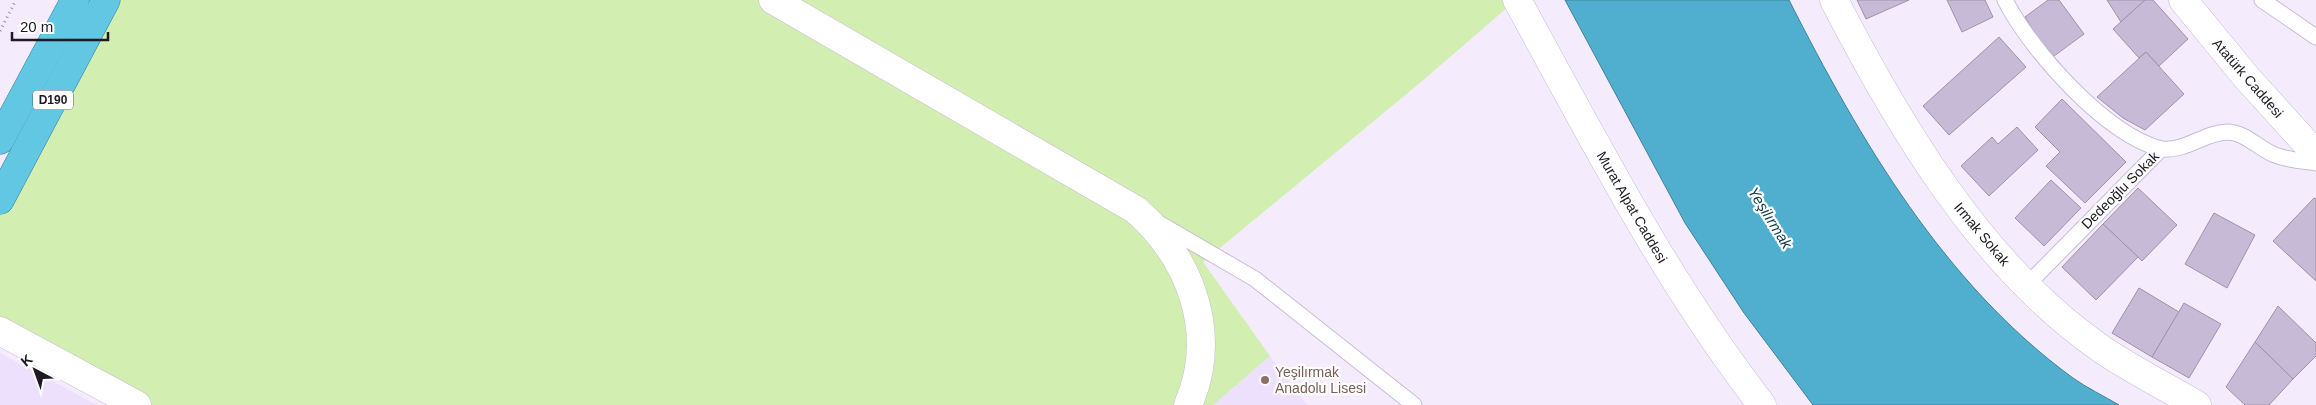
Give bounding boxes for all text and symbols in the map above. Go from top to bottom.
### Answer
scale bar [12,10,109,42]
text: 20 m [20,18,53,35]
street label: Atatürk Caddesi [2209,35,2287,121]
road number: D190 [33,90,73,110]
street label: Dedeoğlu Sokak [2078,147,2163,232]
street label: Murat Alpat Caddesi [1594,148,1670,266]
water label: Yeşilırmak [1745,184,1797,253]
street label: Irmak Sokak [1951,199,2014,270]
north arrow [10,345,60,395]
text: K [17,351,36,370]
place label: Yeşilırmak Anadolu Lisesi [1275,364,1366,396]
marker: Yeşilırmak Anadolu Lisesi [1259,374,1271,386]

